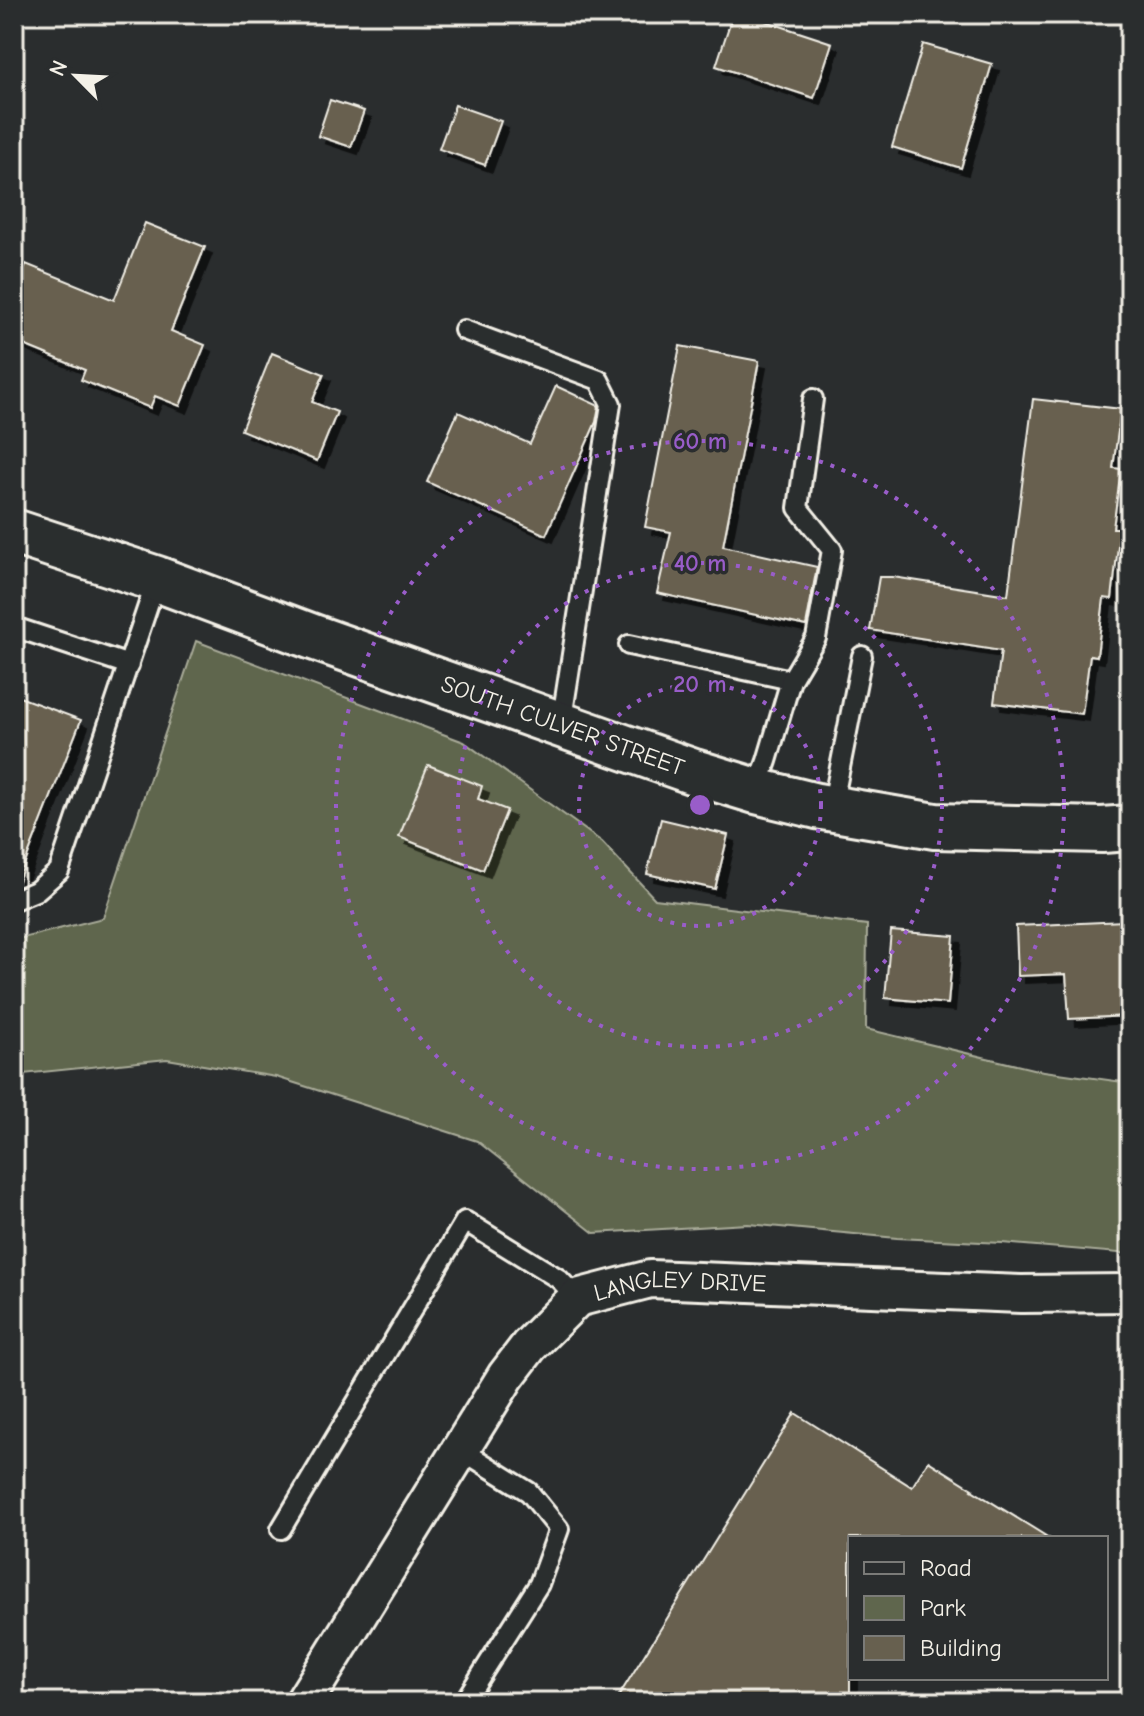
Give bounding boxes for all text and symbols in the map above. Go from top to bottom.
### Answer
north arrow [36,36,116,116]
text: N [44,56,73,80]
text: 60 m [673,427,727,455]
text: 40 m [674,549,726,577]
street label: SOUTH CULVER STREET [437,670,689,782]
text: 20 m [673,670,727,698]
centre of rings [686,791,714,819]
street label: LANGLEY DRIVE [591,1265,767,1307]
legend [848,1536,1108,1680]
text: Road [920,1554,972,1582]
text: Park [920,1594,966,1622]
text: Building [920,1634,1002,1662]

